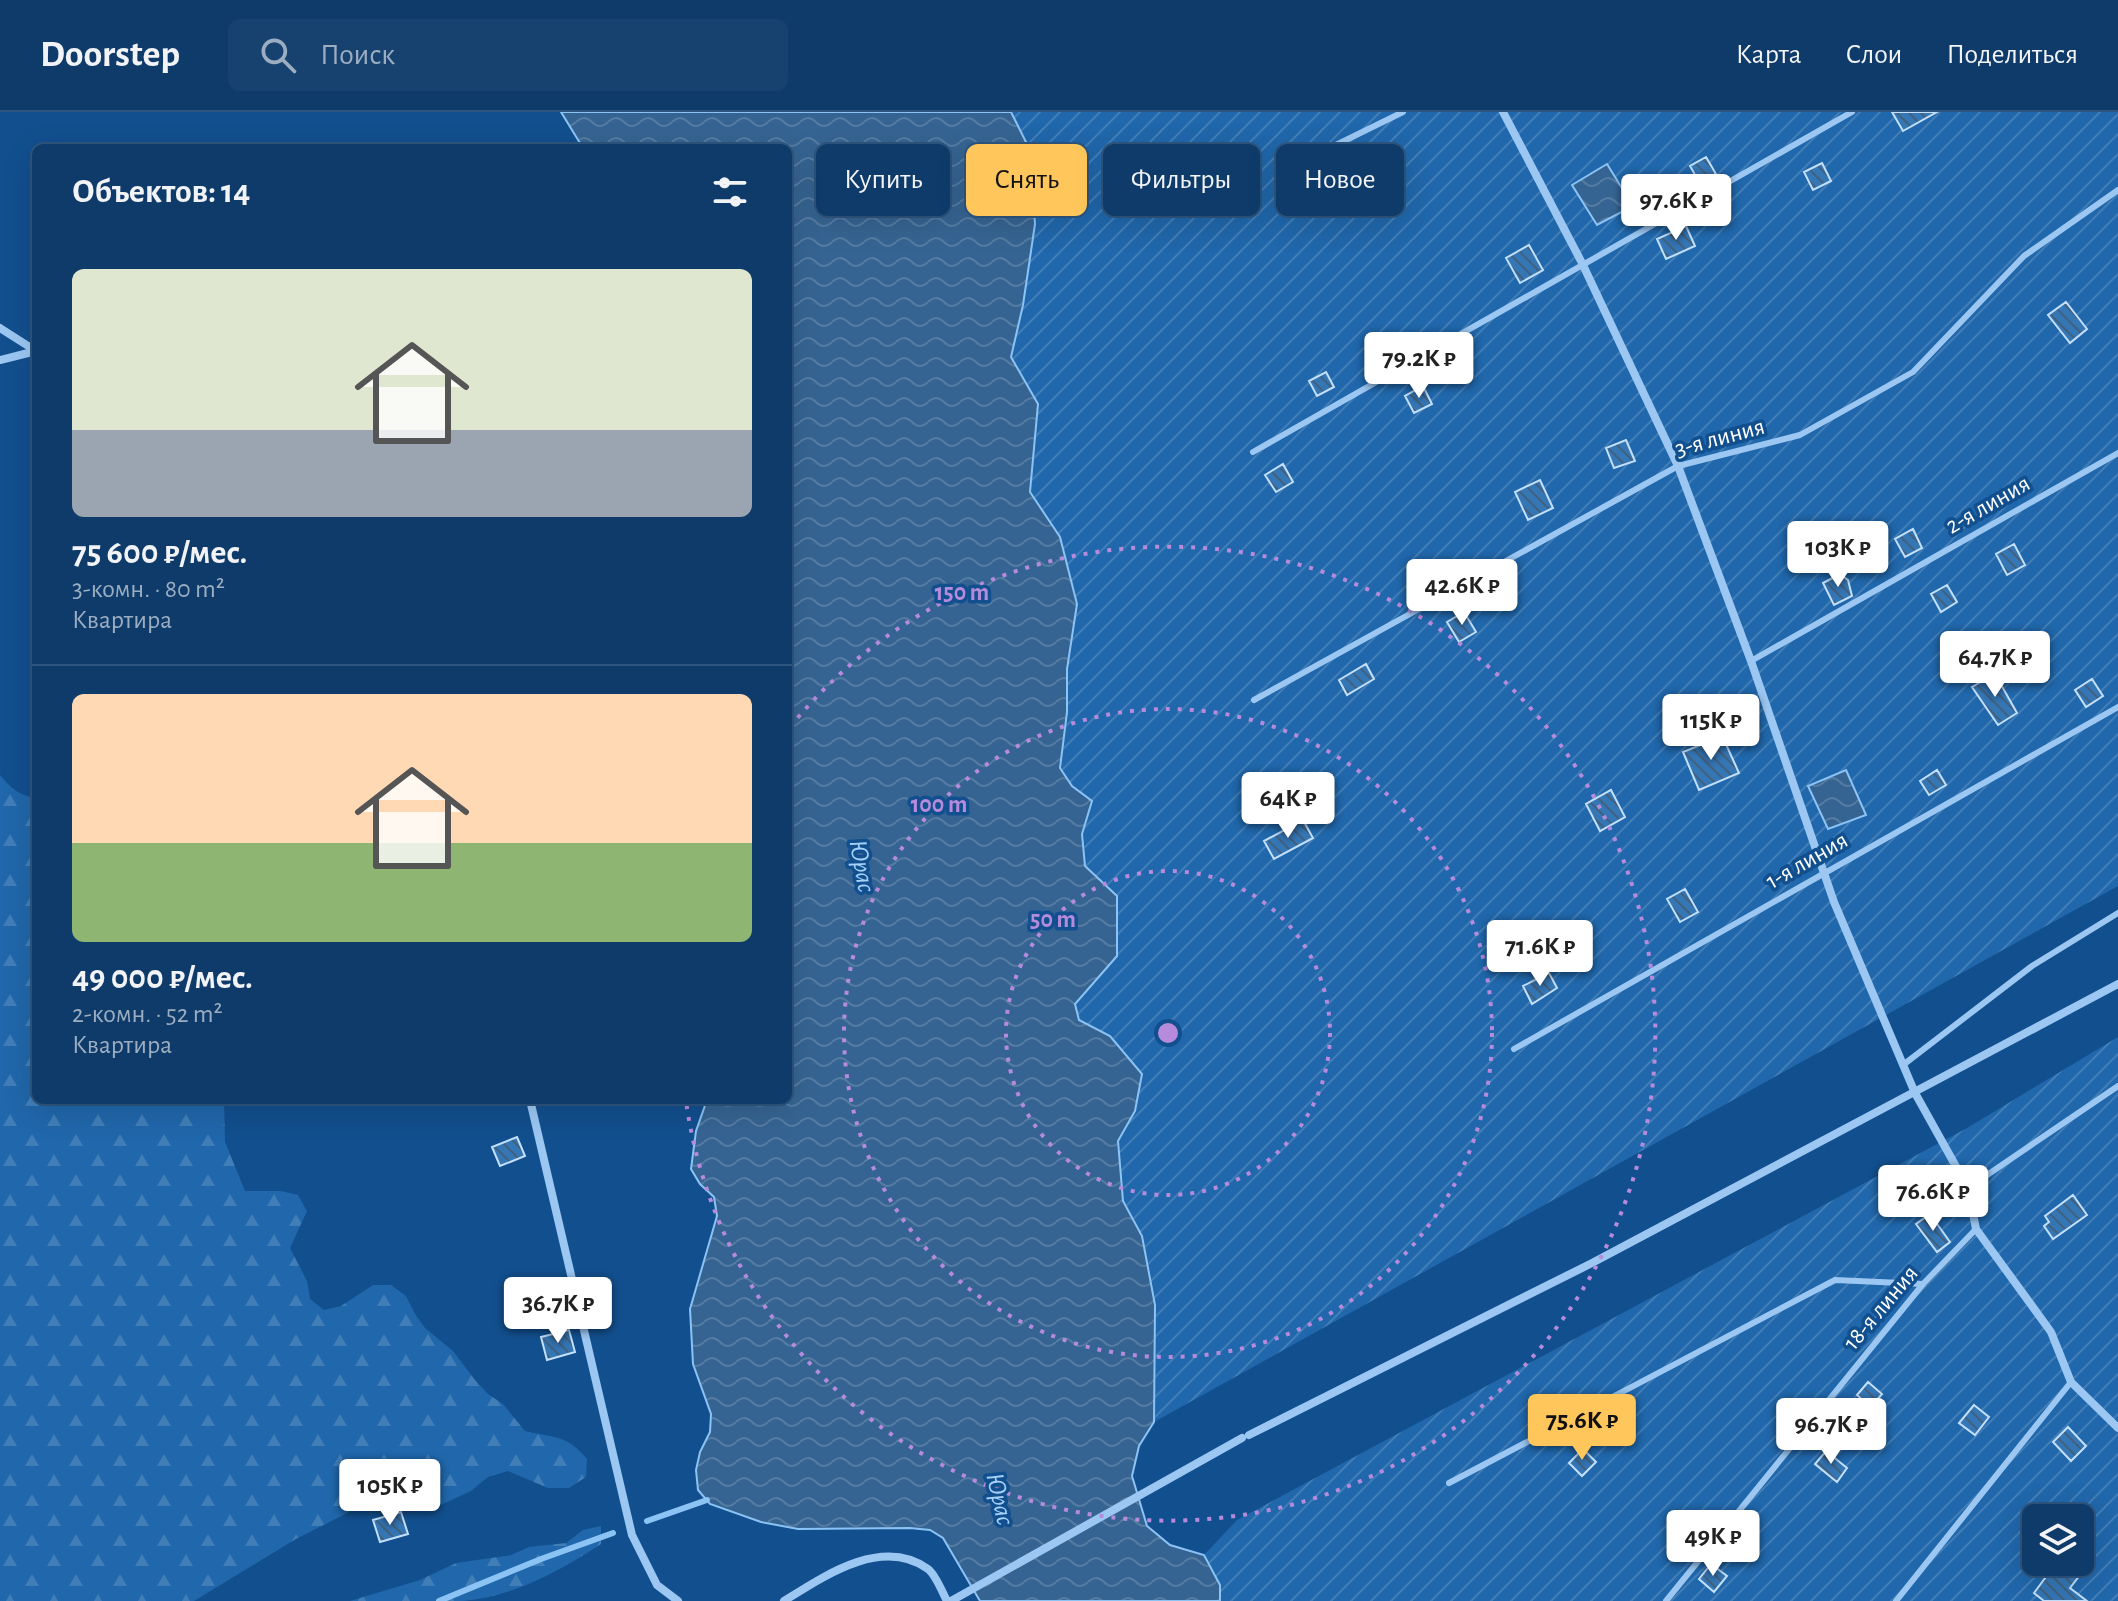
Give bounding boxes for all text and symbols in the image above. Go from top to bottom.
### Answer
search box [228,19,788,91]
icon: search [256,33,300,77]
text: Doorstep [40,36,180,74]
text: Поиск [320,40,395,70]
text: Карта [1736,41,1802,69]
text: Слои [1846,41,1902,69]
text: Поделиться [1946,41,2078,69]
chip: Купить [816,144,950,216]
chip: Снять [966,144,1087,216]
chip: Фильтры [1103,144,1260,216]
chip: Новое [1276,144,1404,216]
icon: filters [708,170,752,214]
pin: 97.6K ₽ [1602,174,1750,242]
text: Объектов: 14 [72,175,250,209]
text: 97.6K ₽ [1639,187,1713,213]
icon: home [340,321,484,465]
pin: 79.2K ₽ [1345,332,1493,400]
text: 79.2K ₽ [1382,345,1456,371]
street label: 3-я линия [1673,415,1767,461]
street label: 2-я линия [1942,471,2034,539]
pin: 103K ₽ [1773,521,1903,589]
text: 103K ₽ [1805,534,1871,560]
text: 75 600 ₽/мес. [72,536,247,570]
pin: 42.6K ₽ [1388,559,1536,627]
text: 42.6K ₽ [1424,572,1500,598]
text: 3-комн. · 80 m² [72,576,225,602]
text: 150 m [935,581,989,605]
text: Квартира [72,607,172,633]
pin: 64.7K ₽ [1921,631,2069,699]
text: 64.7K ₽ [1958,644,2032,670]
pin: 115K ₽ [1646,694,1776,762]
text: 115K ₽ [1680,707,1742,733]
icon: home [340,746,484,890]
pin: 64K ₽ [1232,772,1344,840]
text: 64K ₽ [1260,785,1316,811]
text: 100 m [911,793,967,817]
street label: 1-я линия [1762,828,1852,894]
water label: Юрас [845,838,879,894]
text: 50 m [1030,908,1076,932]
pin: 71.6K ₽ [1466,920,1614,988]
text: 71.6K ₽ [1505,933,1575,959]
text: 49 000 ₽/мес. [72,961,253,995]
text: 2-комн. · 52 m² [72,1001,223,1027]
centre of rings [1154,1019,1182,1047]
text: Квартира [72,1032,172,1058]
pin: 76.6K ₽ [1859,1165,2007,1233]
text: 76.6K ₽ [1896,1178,1970,1204]
street label: 18-я линия [1839,1261,1923,1355]
pin: 36.7K ₽ [484,1277,632,1345]
text: 36.7K ₽ [522,1290,594,1316]
pin: 75.6K ₽ [1508,1394,1656,1462]
pin: 96.7K ₽ [1757,1398,1905,1466]
text: 75.6K ₽ [1546,1407,1618,1433]
text: 96.7K ₽ [1794,1411,1868,1437]
pin: 105K ₽ [325,1459,455,1527]
water label: Юрас [981,1470,1019,1528]
text: 105K ₽ [357,1472,423,1498]
map controls [2022,1504,2094,1576]
button: layers [2022,1504,2094,1576]
pin: 49K ₽ [1657,1510,1769,1578]
text: 49K ₽ [1685,1523,1741,1549]

